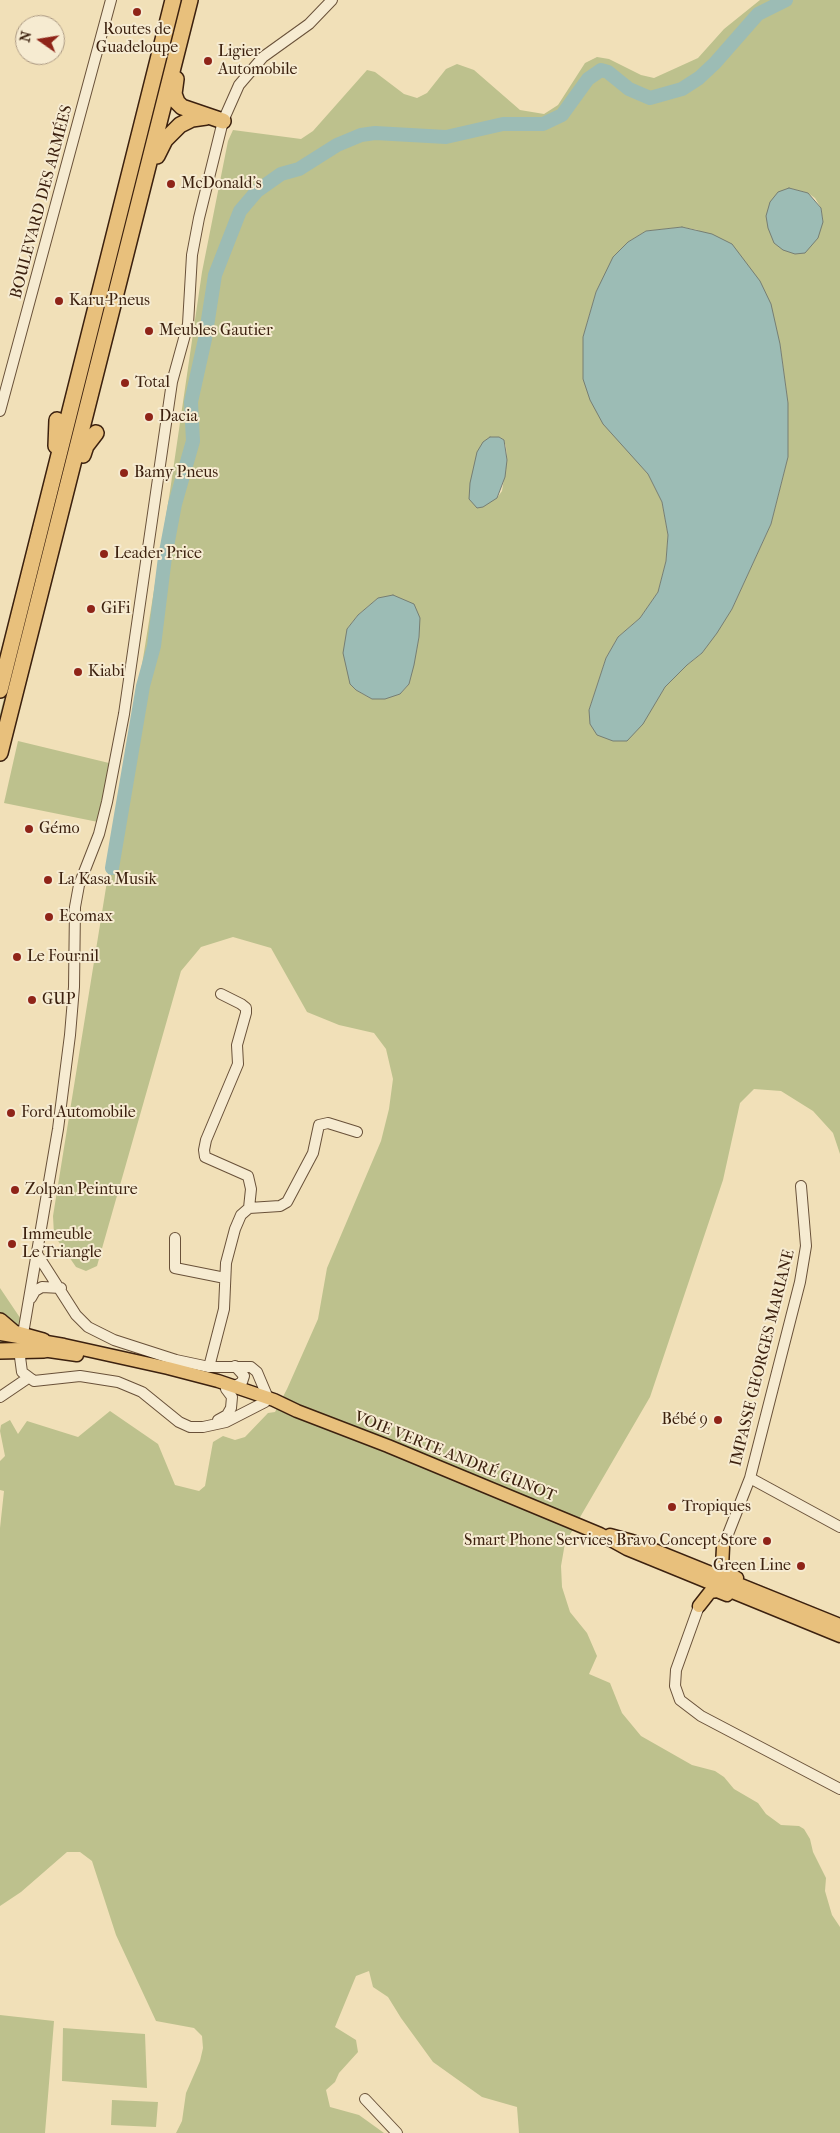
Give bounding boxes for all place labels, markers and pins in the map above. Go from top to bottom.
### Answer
marker: Routes de Guadeloupe [131,6,143,18]
place label: Routes de Guadeloupe [96,20,178,58]
place label: Ligier Automobile [218,42,297,80]
marker: Ligier Automobile [202,55,214,67]
place label: McDonald's [181,174,262,194]
marker: McDonald's [165,178,177,190]
place label: Karu-Pneus [69,291,150,311]
marker: Karu-Pneus [53,295,65,307]
place label: Meubles Gautier [159,321,273,341]
marker: Meubles Gautier [143,325,155,337]
place label: Total [135,373,170,393]
marker: Total [119,377,131,389]
place label: Dacia [159,407,198,427]
marker: Dacia [143,411,155,423]
place label: Bamy Pneus [134,463,218,483]
marker: Bamy Pneus [118,467,130,479]
place label: Leader Price [114,544,202,564]
marker: Leader Price [98,548,110,560]
place label: GiFi [101,599,130,619]
marker: GiFi [85,603,97,615]
place label: Kiabi [88,662,125,682]
marker: Kiabi [72,666,84,678]
place label: Gémo [39,819,80,839]
marker: Gémo [23,823,35,835]
place label: La Kasa Musik [58,870,157,890]
marker: La Kasa Musik [42,874,54,886]
place label: Ecomax [59,907,113,927]
marker: Ecomax [43,911,55,923]
place label: Le Fournil [27,947,99,967]
marker: Le Fournil [11,951,23,963]
place label: GUP [42,990,75,1010]
marker: GUP [26,994,38,1006]
place label: Ford Automobile [21,1103,136,1123]
marker: Ford Automobile [5,1107,17,1119]
place label: Zolpan Peinture [25,1180,138,1200]
marker: Zolpan Peinture [9,1184,21,1196]
place label: Immeuble Le Triangle [22,1225,102,1263]
marker: Immeuble Le Triangle [6,1238,18,1250]
place label: Bébé 9 [662,1410,708,1430]
marker: Bébé 9 [712,1414,724,1426]
place label: Tropiques [682,1497,751,1517]
marker: Tropiques [666,1501,678,1513]
place label: Smart Phone Services Bravo Concept Store [464,1531,757,1551]
marker: Smart Phone Services Bravo Concept Store [761,1535,773,1547]
place label: Green Line [713,1556,791,1576]
marker: Green Line [795,1560,807,1572]

